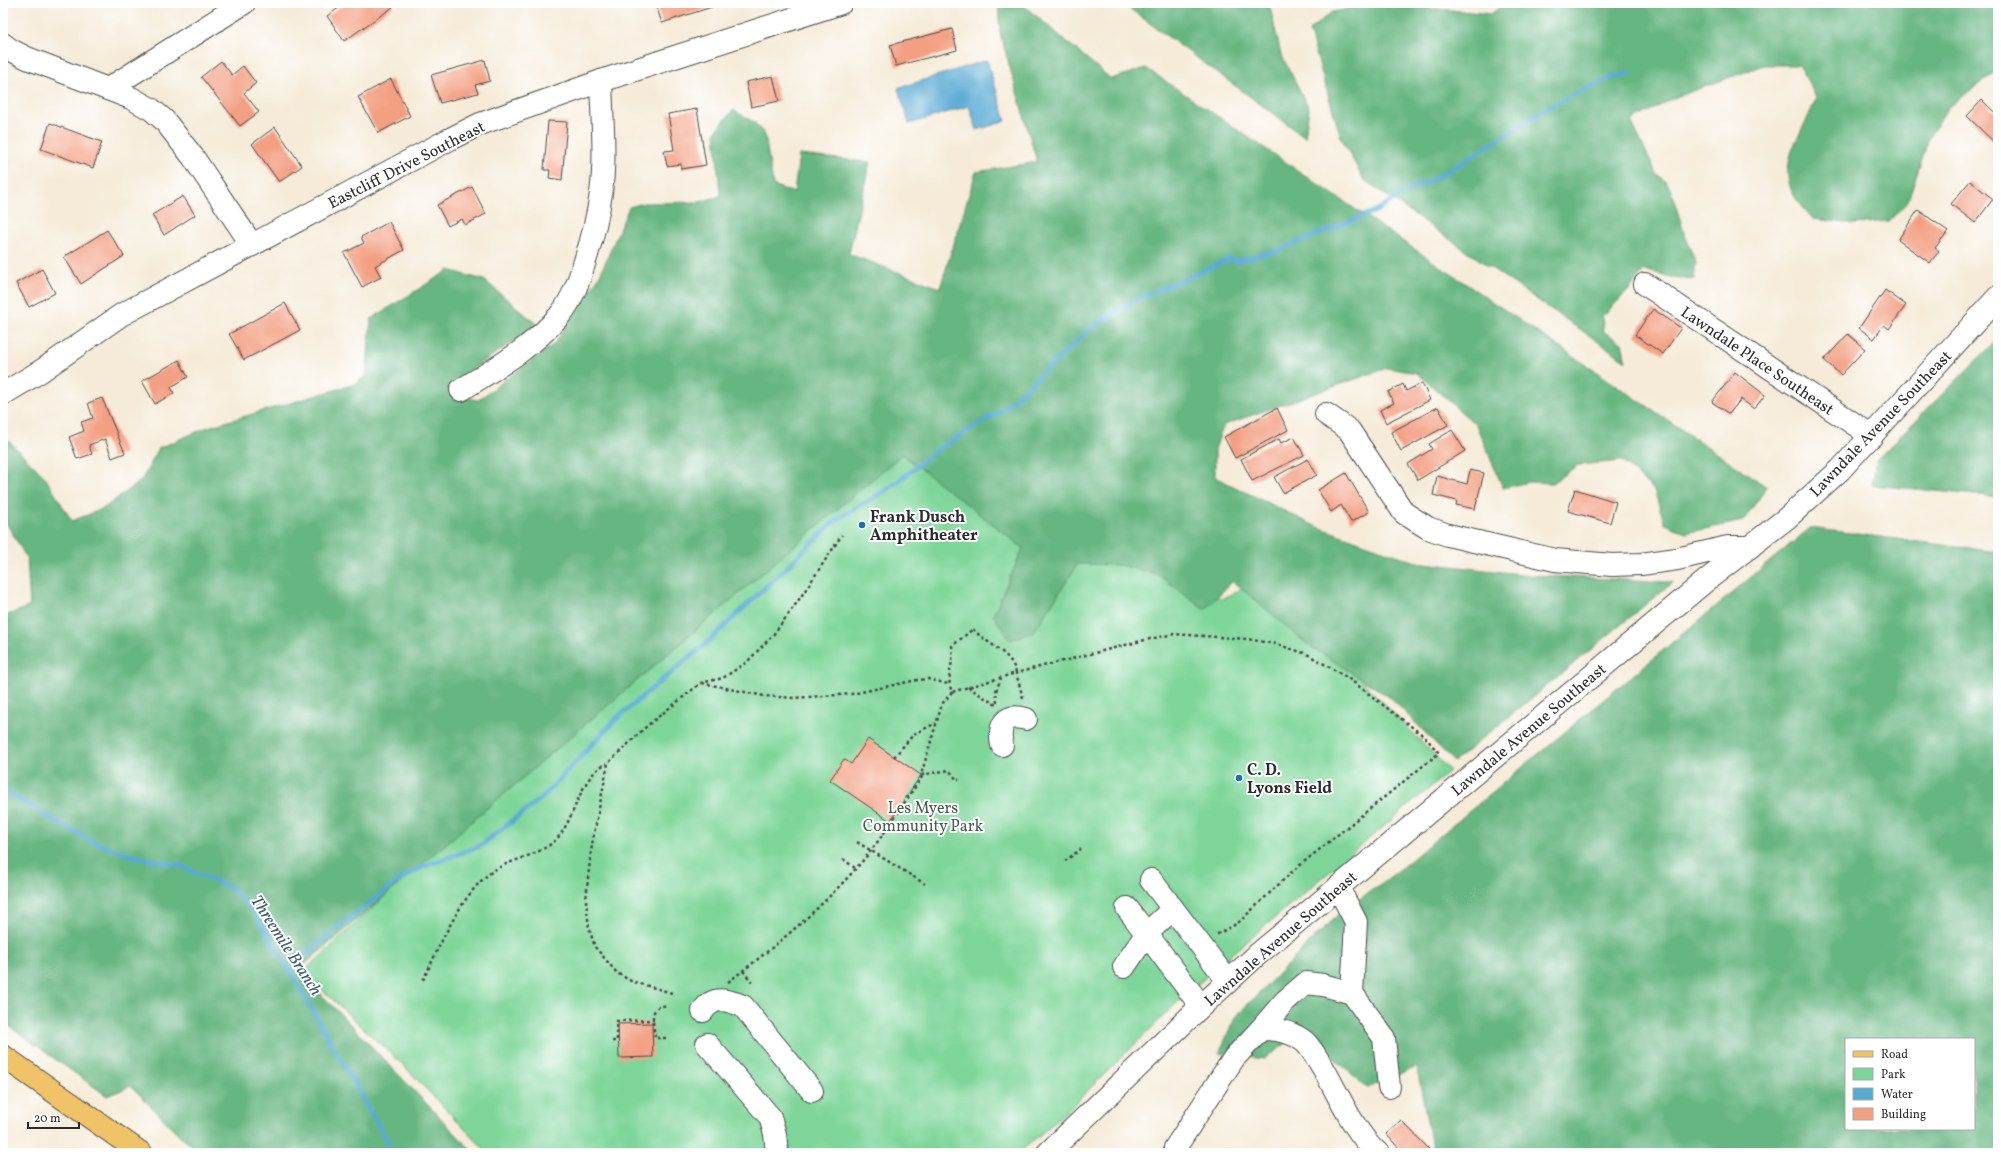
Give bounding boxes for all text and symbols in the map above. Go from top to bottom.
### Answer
street label: Eastcliff Drive Southeast [325,116,490,215]
street label: Lawndale Place Southeast [1676,302,1838,421]
street label: Lawndale Avenue Southeast [1805,346,1958,503]
place label: Frank Dusch Amphitheater [870,507,978,547]
marker: Frank Dusch Amphitheater [857,520,867,530]
street label: Lawndale Avenue Southeast [1447,659,1612,802]
place label: C. D. Lyons Field [1247,760,1332,800]
marker: C. D. Lyons Field [1234,773,1244,783]
park label: Les Myers Community Park [863,798,983,838]
street label: Lawndale Avenue Southeast [1200,867,1363,1012]
water label: Threemile Branch [245,891,327,1000]
legend [1845,1038,1975,1130]
text: Road [1881,1047,1908,1063]
text: Park [1881,1067,1906,1083]
text: Water [1881,1087,1913,1103]
scale bar [28,1104,79,1130]
text: Building [1881,1107,1926,1123]
text: 20 m [34,1111,61,1127]

